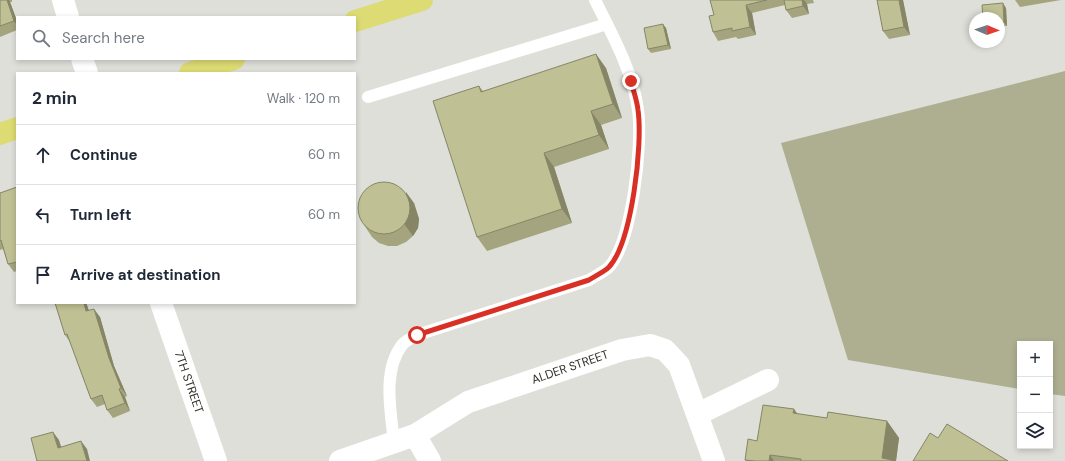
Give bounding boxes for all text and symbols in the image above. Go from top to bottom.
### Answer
north arrow [969,12,1005,48]
search box [16,16,356,60]
icon: search [30,27,52,49]
text: Search here [62,28,145,48]
route end [622,72,640,90]
text: 2 min [32,87,77,109]
text: Walk · 120 m [267,90,340,107]
icon: ahead [32,144,54,166]
text: Continue [70,145,138,165]
text: 60 m [308,146,340,163]
icon: left [32,204,54,226]
text: Turn left [70,205,131,225]
text: 60 m [308,206,340,223]
icon: arrive [32,264,54,286]
text: Arrive at destination [70,265,221,285]
route start [408,326,426,344]
map controls [1017,341,1053,449]
button: + [1017,341,1053,377]
street label: ALDER STREET [529,346,611,388]
street label: 7TH STREET [171,348,207,416]
button: − [1017,377,1053,413]
button: layers [1017,413,1053,449]

